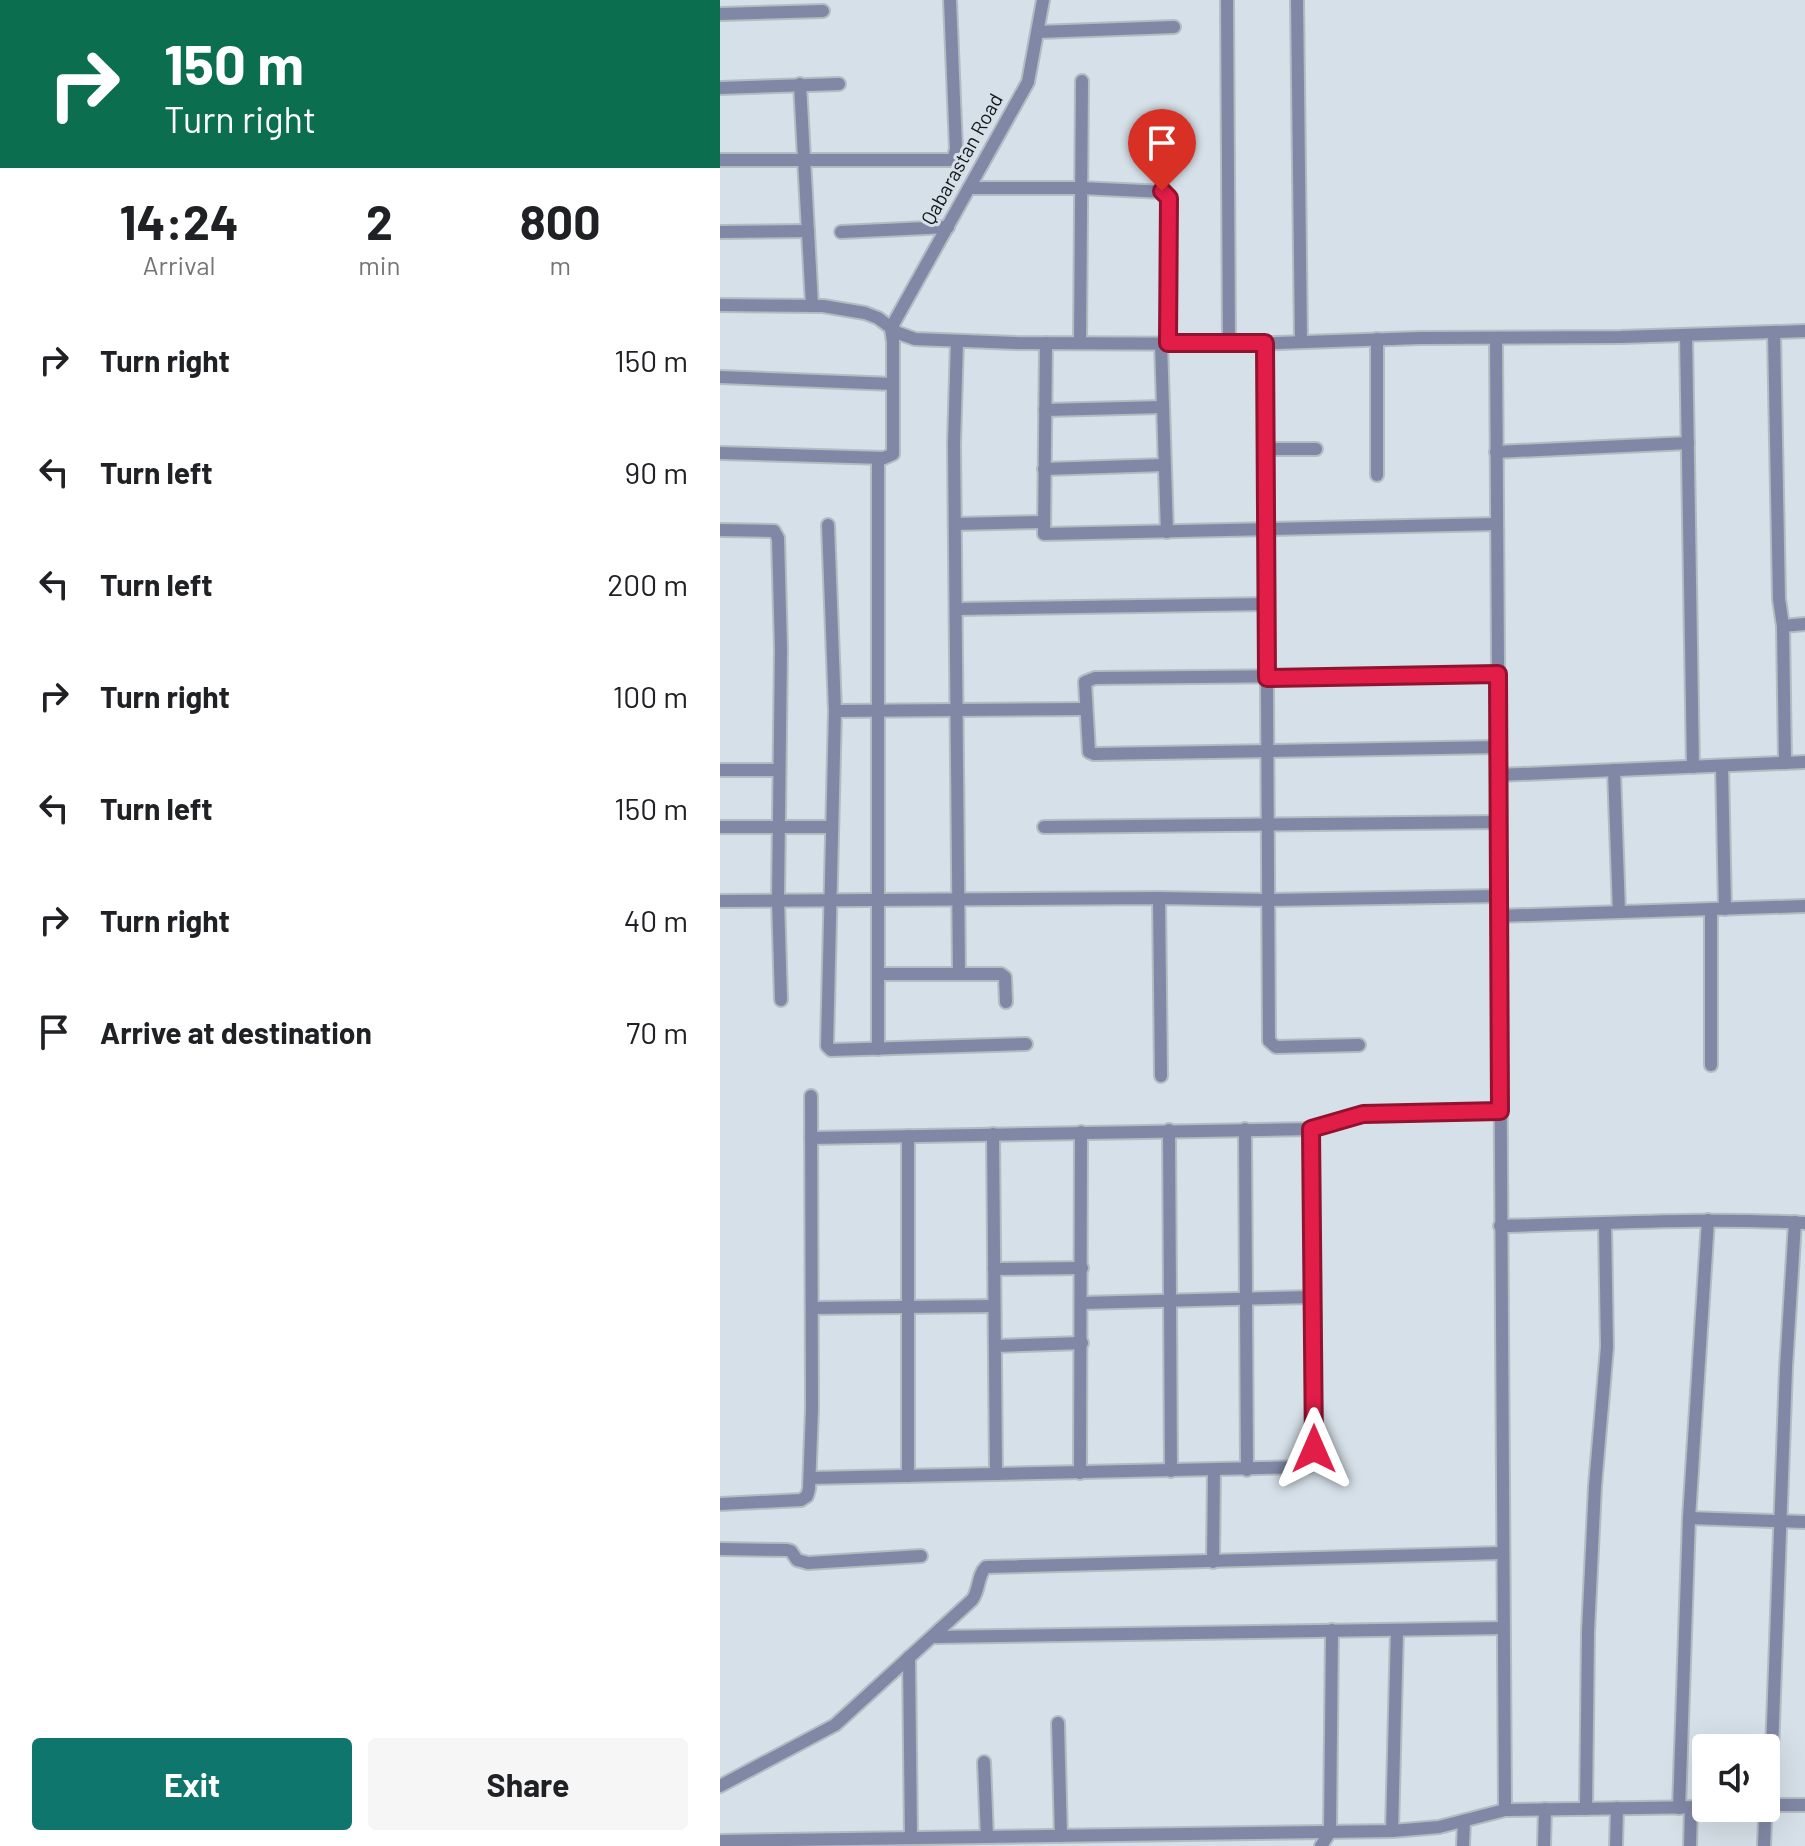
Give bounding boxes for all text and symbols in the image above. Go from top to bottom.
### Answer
text: 150 m [164,29,304,96]
icon: right [32,32,136,136]
street label: Qabarastan Road [915,89,1007,228]
text: Turn right [164,97,316,140]
pin [1128,109,1196,191]
icon: arrive [1140,121,1184,165]
text: 14:24 [119,192,239,250]
text: 2 [366,192,393,250]
text: 800 [520,192,601,250]
text: Arrival [143,249,215,280]
text: min [358,249,400,280]
text: m [549,249,571,280]
icon: right [32,338,76,382]
text: Turn right [100,342,230,378]
text: 150 m [614,342,688,378]
icon: left [32,450,76,494]
text: Turn left [100,454,213,490]
text: 90 m [625,454,688,490]
icon: left [32,562,76,606]
text: Turn left [100,566,213,602]
text: 200 m [607,566,688,602]
icon: right [32,674,76,718]
text: Turn right [100,678,230,714]
text: 100 m [613,678,688,714]
icon: left [32,786,76,830]
text: Turn left [100,790,213,826]
text: 150 m [614,790,688,826]
icon: right [32,898,76,942]
text: Turn right [100,902,230,938]
text: 40 m [624,902,688,938]
icon: arrive [32,1010,76,1054]
text: Arrive at destination [100,1014,372,1050]
text: 70 m [626,1014,688,1050]
position arrow [1272,1407,1356,1491]
map controls [1692,1734,1780,1822]
button: sound [1692,1734,1780,1822]
button: Exit [32,1738,352,1830]
button: Share [368,1738,688,1830]

